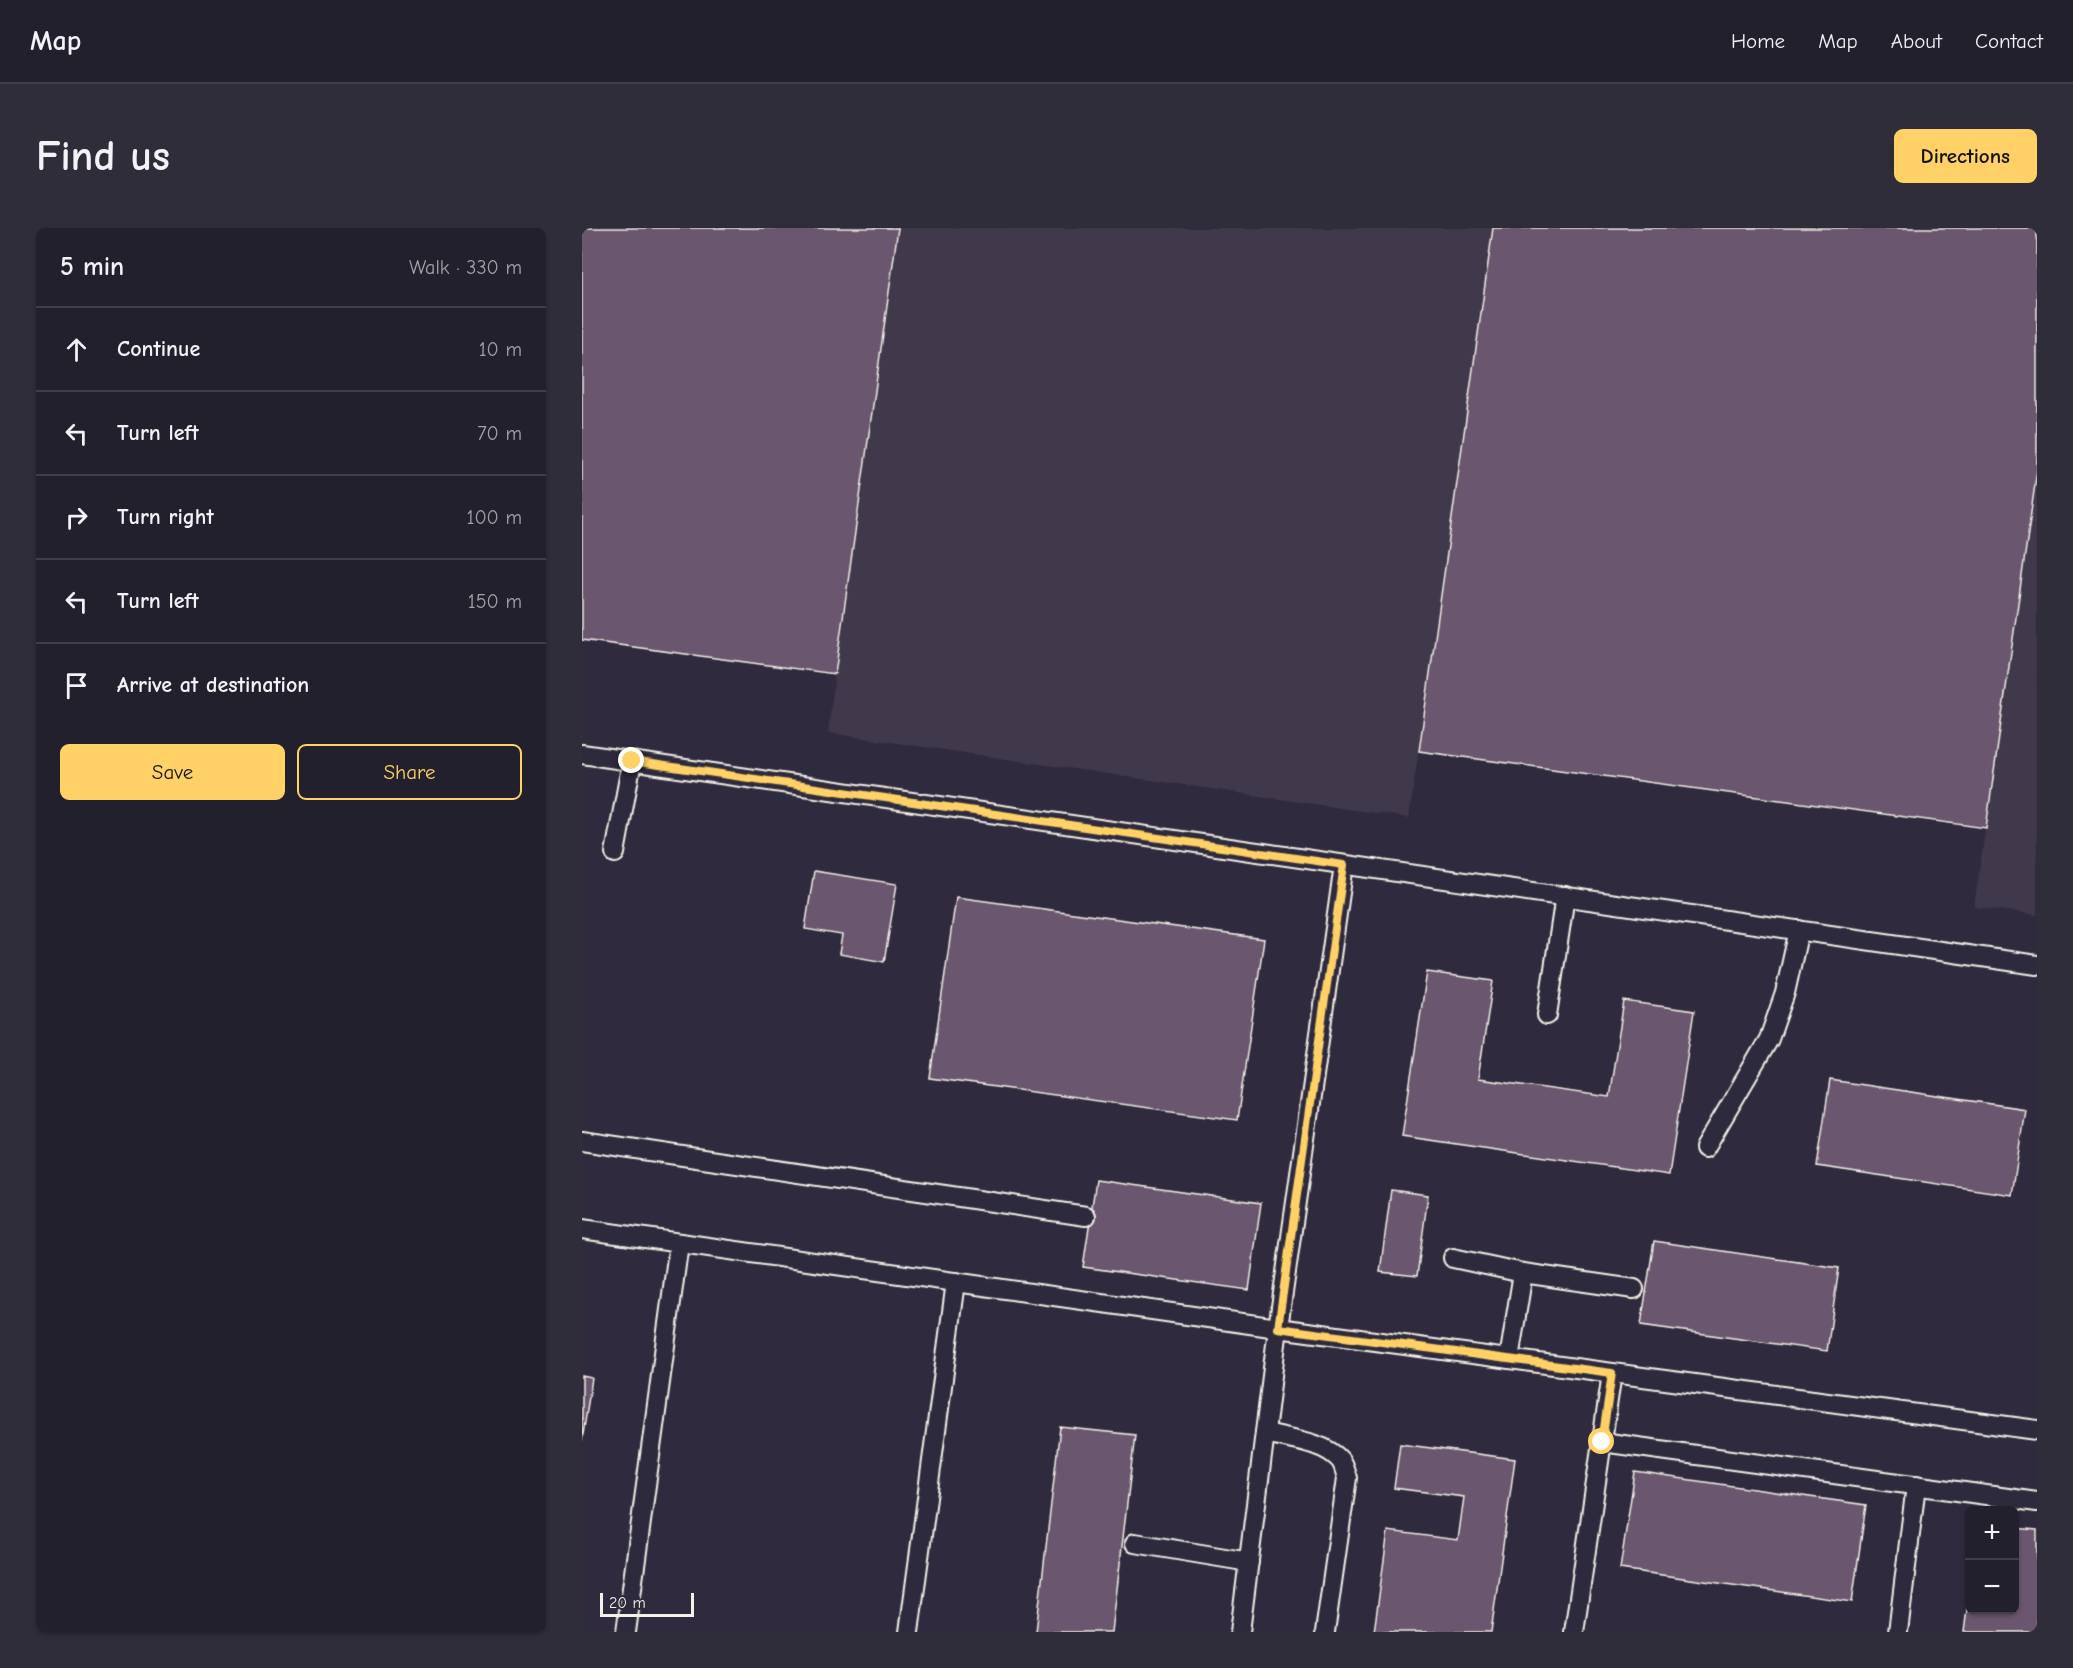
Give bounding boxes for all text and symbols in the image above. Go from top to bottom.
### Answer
text: Map [30,25,81,57]
text: Home [1731,29,1785,53]
text: Map [1818,29,1858,53]
text: About [1891,29,1942,53]
text: Contact [1975,29,2043,53]
button: Directions [1894,129,2037,183]
text: Find us [36,132,170,181]
text: 5 min [60,252,124,282]
text: Walk · 330 m [409,256,522,279]
icon: ahead [60,333,93,366]
text: Continue [117,336,200,362]
text: 10 m [479,338,522,361]
icon: left [60,417,93,450]
text: Turn left [117,420,199,446]
text: 70 m [477,422,522,445]
icon: right [60,501,93,534]
text: Turn right [117,504,214,530]
text: 100 m [467,506,522,529]
icon: left [60,585,93,618]
text: Turn left [117,588,199,614]
text: 150 m [468,590,522,613]
icon: arrive [60,669,93,702]
text: Arrive at destination [117,672,309,698]
button: Save [60,744,285,800]
button: Share [297,744,522,800]
route end [618,747,644,773]
route start [1588,1428,1614,1454]
map controls [1965,1506,2019,1614]
button: + [1965,1506,2019,1560]
button: − [1965,1560,2019,1614]
scale bar [600,1590,694,1618]
text: 20 m [609,1594,646,1612]

